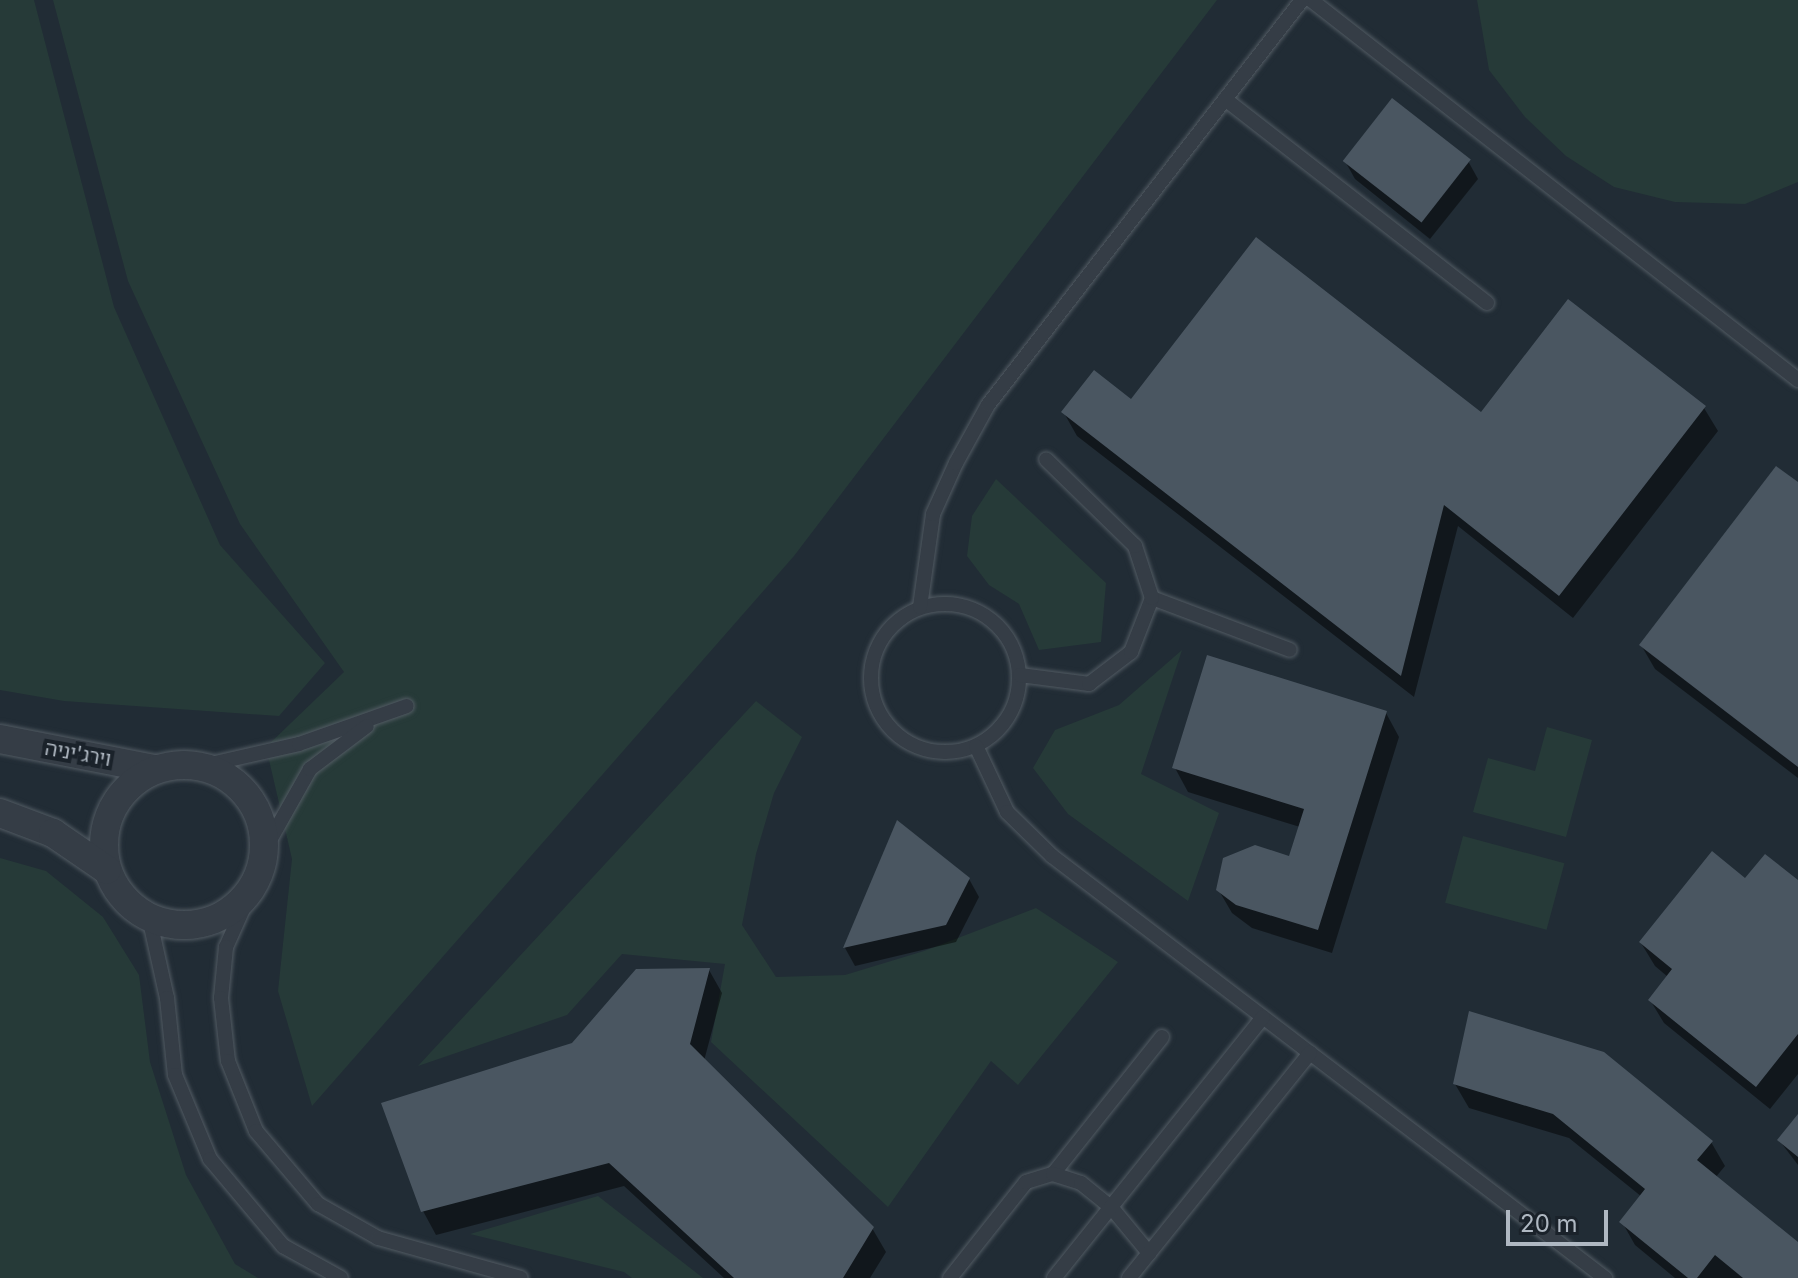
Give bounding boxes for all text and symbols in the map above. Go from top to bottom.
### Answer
street label: וירג'יניה [43,736,113,772]
scale bar [1510,1194,1612,1244]
text: 20 m [1520,1209,1578,1238]

